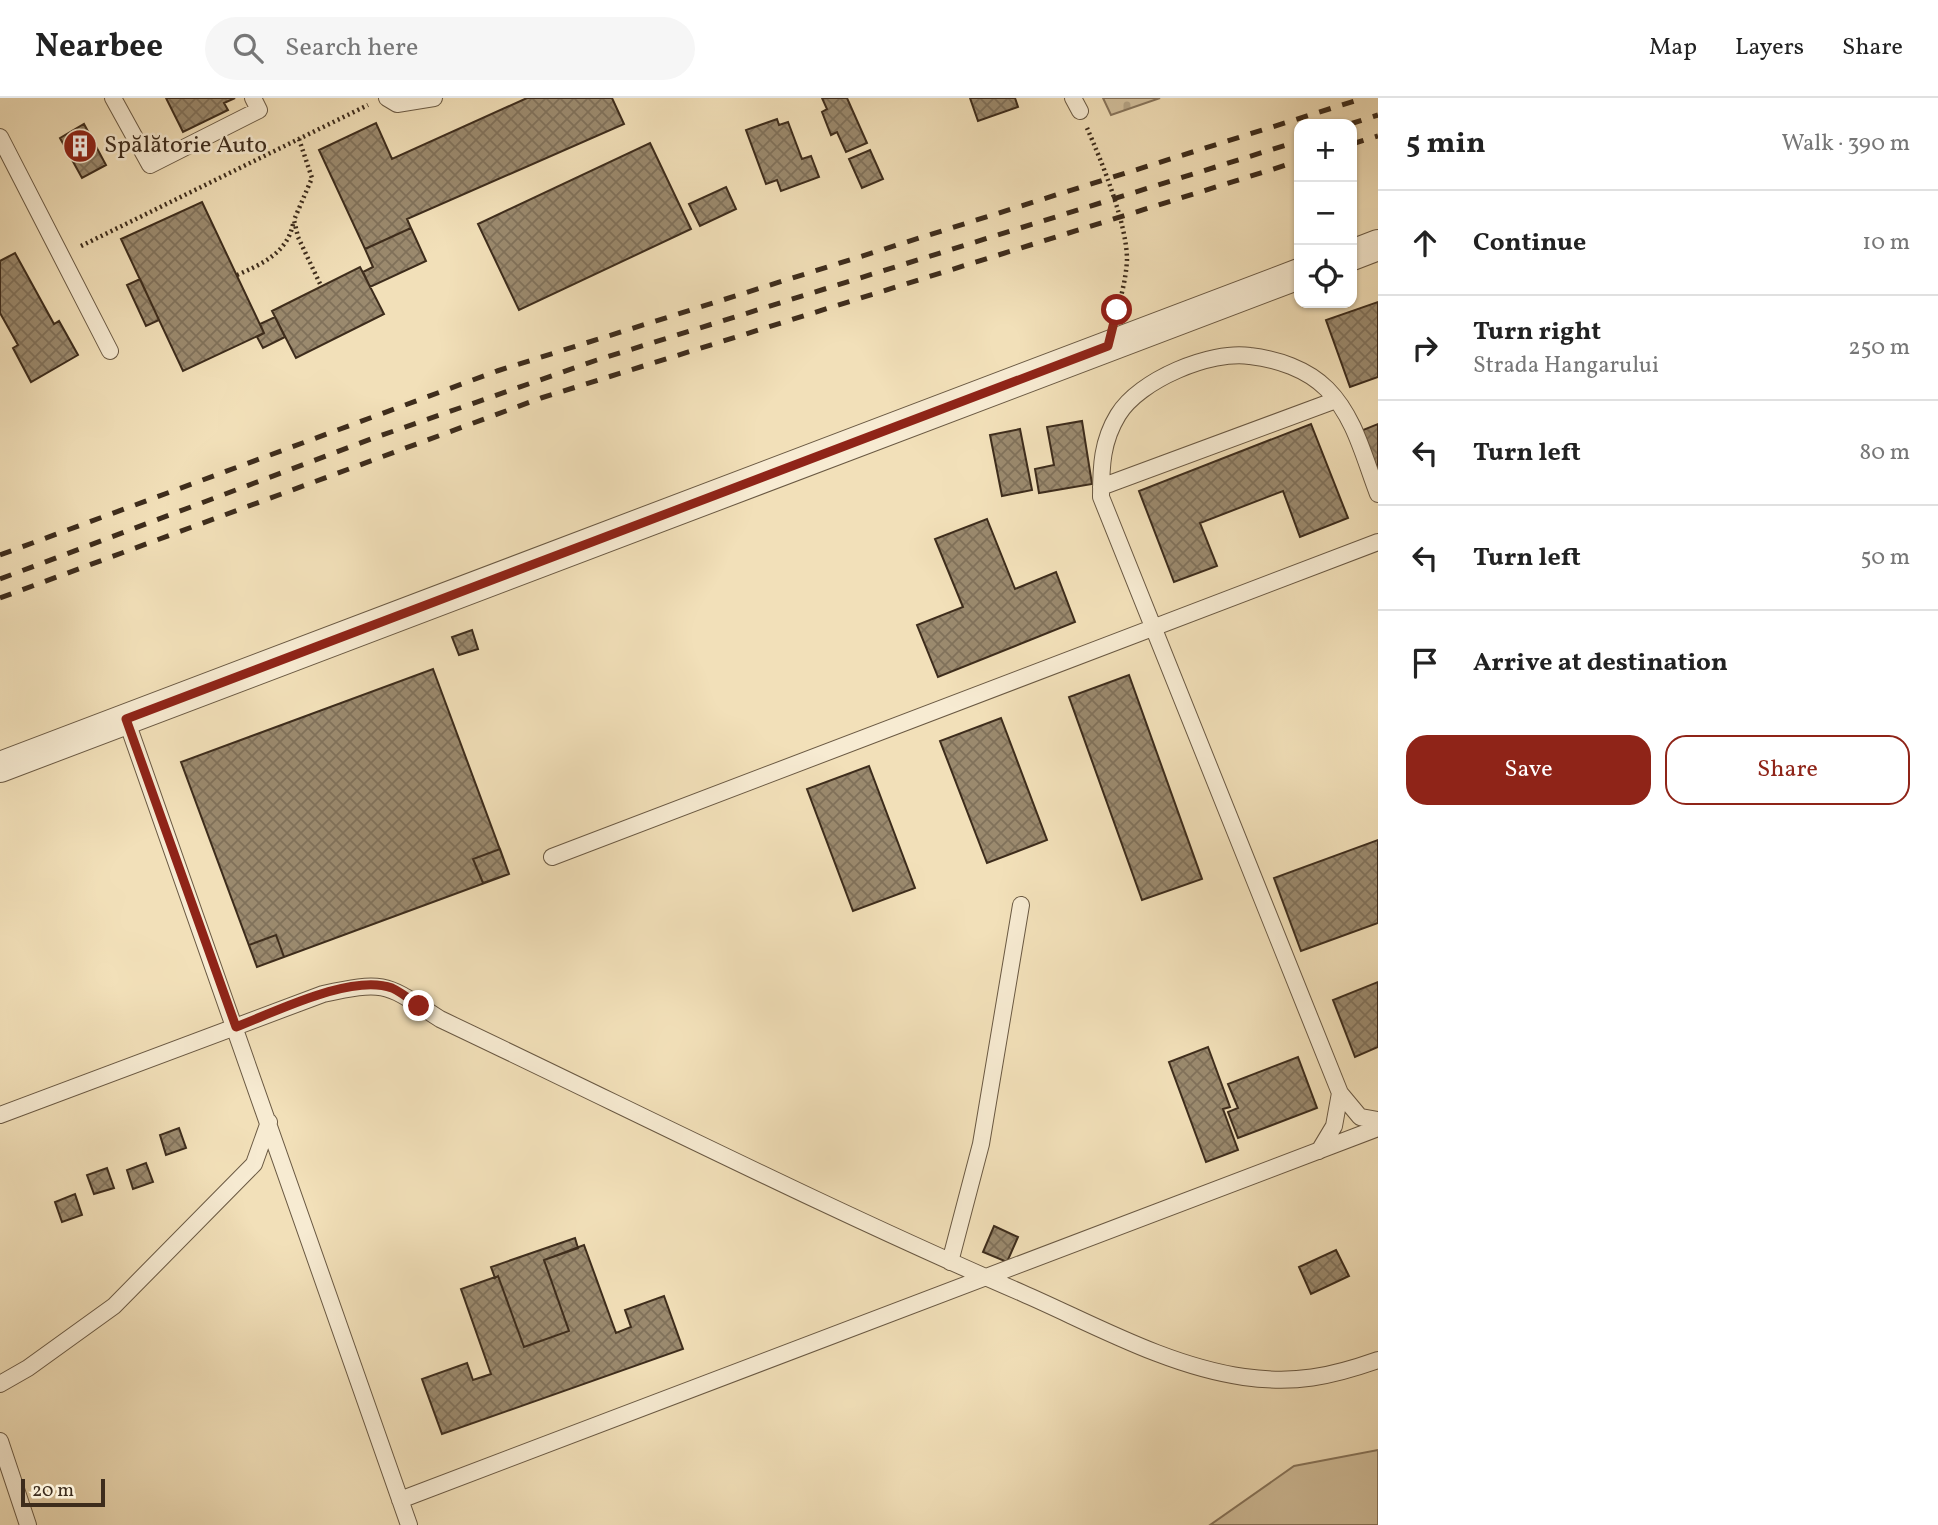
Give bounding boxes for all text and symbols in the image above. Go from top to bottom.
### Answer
search box [205,17,695,80]
text: Nearbee [35,25,163,71]
icon: search [229,29,267,67]
text: Search here [285,30,418,66]
text: Map [1649,31,1697,65]
text: Layers [1735,31,1804,65]
text: Share [1842,31,1903,65]
map controls [1294,119,1357,308]
button: + [1294,119,1357,182]
text: 5 min [1406,123,1486,165]
building icon: Spălătorie Auto [61,127,99,165]
text: Walk · 390 m [1781,128,1910,160]
place label: Spălătorie Auto [104,129,267,163]
button: − [1294,182,1357,245]
icon: ahead [1406,224,1444,262]
text: Continue [1473,225,1586,261]
text: 10 m [1862,227,1910,259]
button: locate [1294,245,1357,308]
route start [1101,294,1132,325]
text: Turn right [1473,314,1601,350]
icon: right [1406,329,1444,367]
text: 250 m [1848,332,1910,364]
text: Strada Hangarului [1473,350,1659,382]
icon: left [1406,434,1444,472]
text: Turn left [1473,435,1581,471]
text: 80 m [1860,437,1910,469]
icon: left [1406,539,1444,577]
text: Turn left [1473,540,1581,576]
text: 50 m [1861,542,1910,574]
icon: arrive [1406,644,1444,682]
text: Arrive at destination [1473,645,1728,681]
button: Save [1406,735,1651,805]
button: Share [1665,735,1910,805]
route end [403,990,434,1021]
scale bar [21,1476,105,1508]
text: 20 m [32,1478,74,1504]

